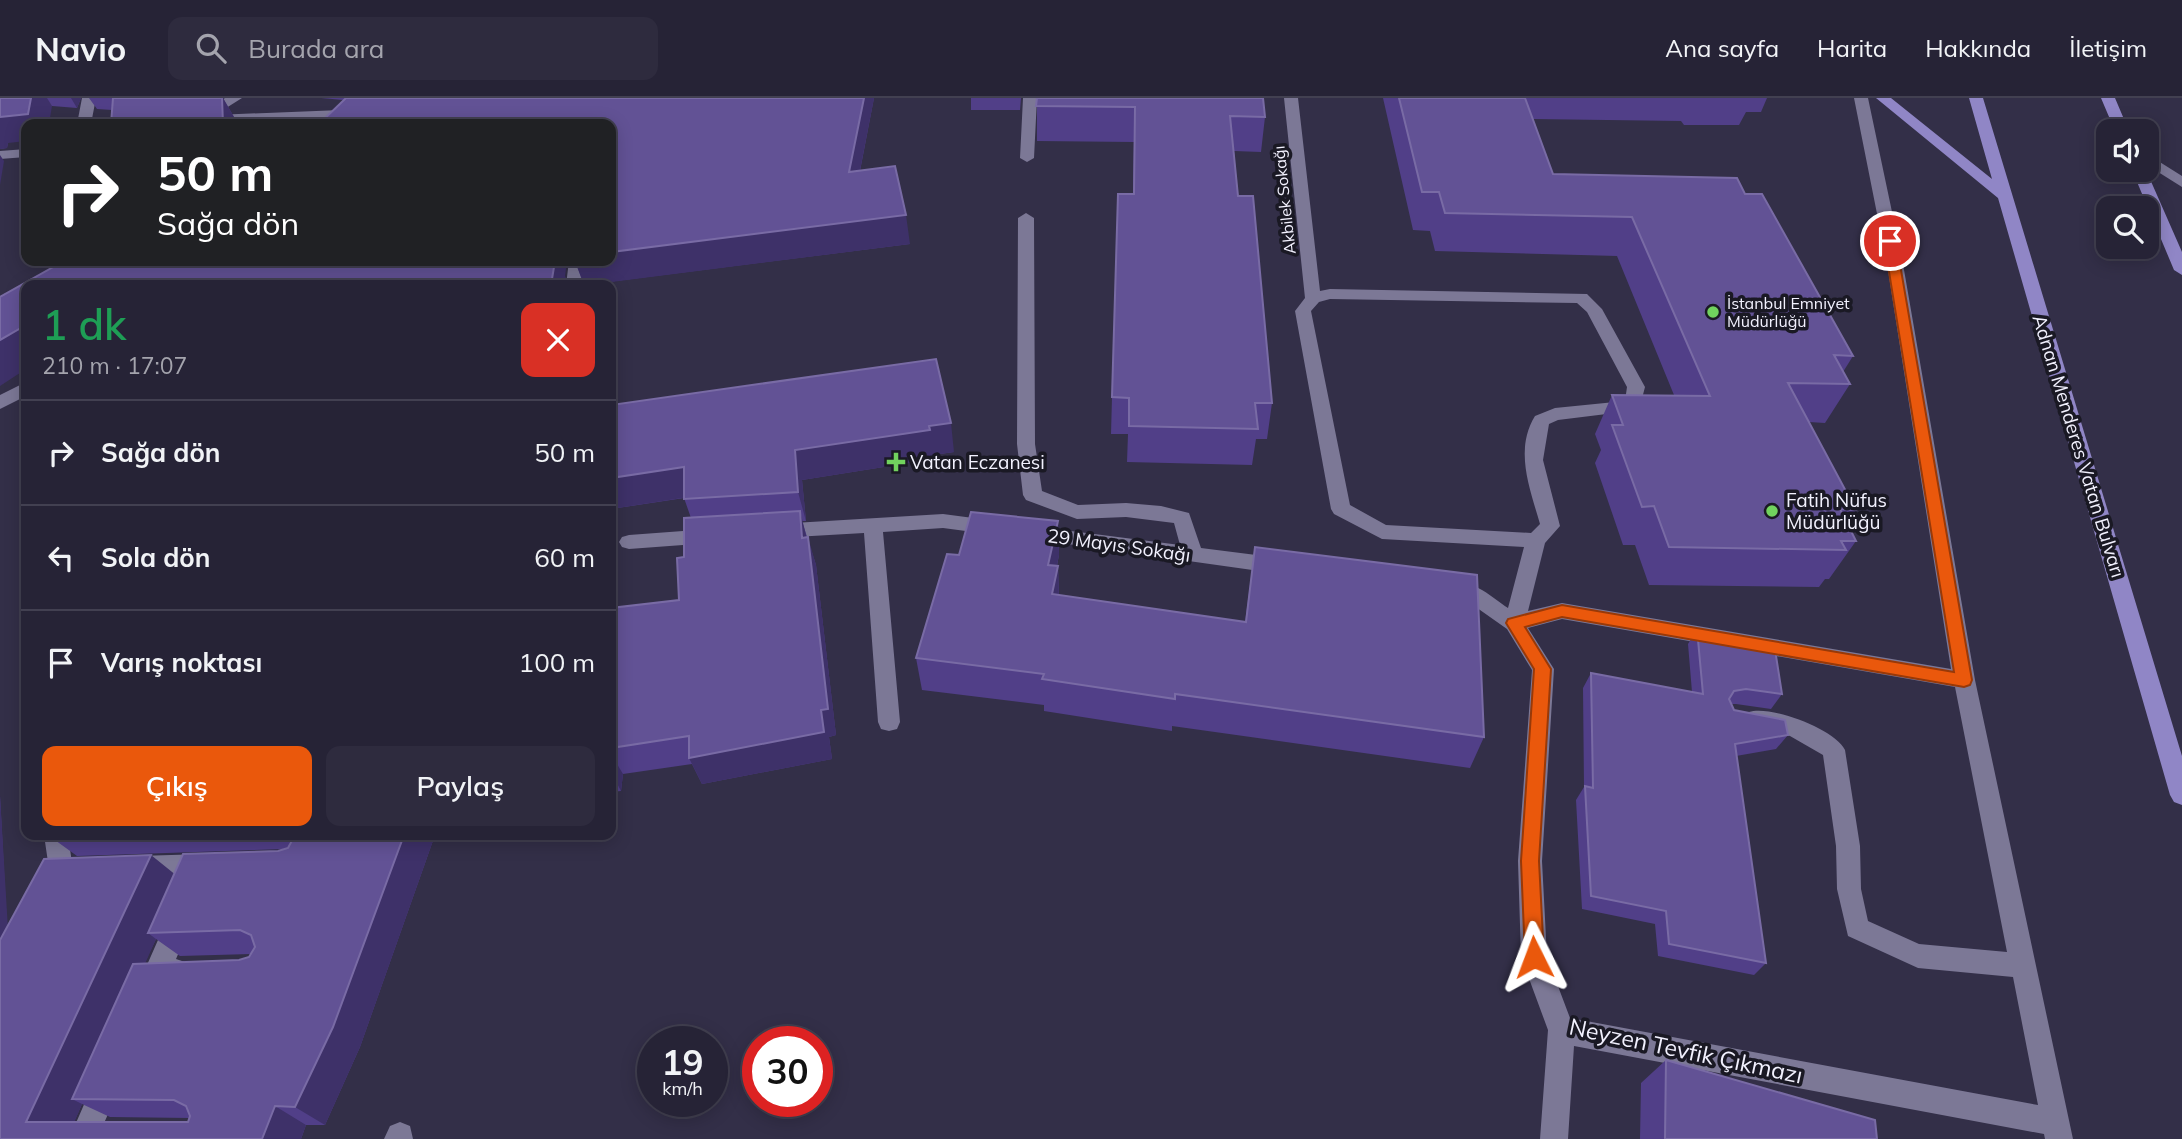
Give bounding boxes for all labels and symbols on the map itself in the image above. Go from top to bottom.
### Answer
street label: Akbilek Sokağı [1268,145,1300,255]
pin [1860,211,1920,271]
place label: İstanbul Emniyet Müdürlüğü [1727,293,1850,331]
marker: İstanbul Emniyet Müdürlüğü [1705,304,1721,320]
street label: Adnan Menderes Vatan Bulvarı [2028,312,2130,580]
place label: Vatan Eczanesi [910,450,1045,474]
marker: Vatan Eczanesi [888,454,904,470]
place label: Fatih Nüfus Müdürlüğü [1786,488,1887,534]
marker: Fatih Nüfus Müdürlüğü [1764,503,1780,519]
street label: 29 Mayıs Sokağı [1046,523,1192,567]
position arrow [1497,920,1571,994]
street label: Neyzen Tevfik Çıkmazı [1567,1012,1805,1089]
speed limit sign: 30 [742,1026,833,1117]

